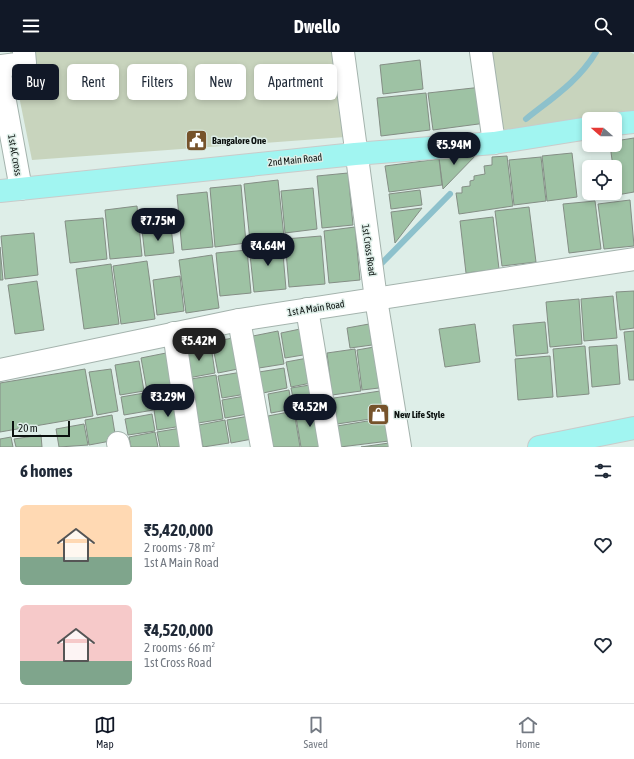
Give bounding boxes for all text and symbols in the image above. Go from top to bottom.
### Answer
icon: menu [20,15,42,37]
icon: search [592,15,614,37]
text: Dwello [294,16,340,37]
chip: Buy [12,64,59,100]
chip: Rent [67,64,119,100]
chip: Filters [127,64,187,100]
chip: New [195,64,246,100]
chip: Apartment [254,64,337,100]
north arrow [582,112,622,152]
map controls [582,112,622,200]
public building icon: Bangalore One [183,127,209,153]
pin: ₹5.94M [421,132,487,166]
street label: 1st AC cross [6,134,24,177]
place label: Bangalore One [212,135,267,146]
text: ₹5.94M [437,137,471,152]
street label: 2nd Main Road [267,152,323,168]
button: locate [582,160,622,200]
pin: ₹7.75M [125,208,191,242]
text: ₹7.75M [141,213,175,228]
street label: 1st Cross Road [360,223,378,277]
pin: ₹4.64M [235,233,301,267]
text: ₹4.64M [251,238,285,253]
street label: 1st A Main Road [287,298,346,318]
pin: ₹5.42M [166,328,232,362]
text: ₹5.42M [182,333,216,348]
pin: ₹3.29M [135,384,201,418]
text: ₹3.29M [151,389,185,404]
pin: ₹4.52M [277,394,343,428]
text: ₹4.52M [293,399,327,414]
shop icon: New Life Style [366,401,392,427]
place label: New Life Style [394,409,445,420]
scale bar [12,419,70,438]
text: 20 m [18,422,38,434]
icon: filters [592,460,614,482]
text: 6 homes [20,461,73,481]
text: ₹5,420,000 [144,520,213,540]
icon: home [52,521,100,569]
icon: heart [592,534,614,556]
text: 2 rooms · 78 m² [144,540,215,555]
text: 1st A Main Road [144,555,219,570]
text: ₹4,520,000 [144,620,213,640]
icon: home [52,621,100,669]
icon: heart [592,634,614,656]
text: 2 rooms · 66 m² [144,640,215,655]
text: 1st Cross Road [144,655,212,670]
tab: Map [94,714,116,750]
tab: Saved [304,714,328,750]
tab: Home [516,714,540,750]

